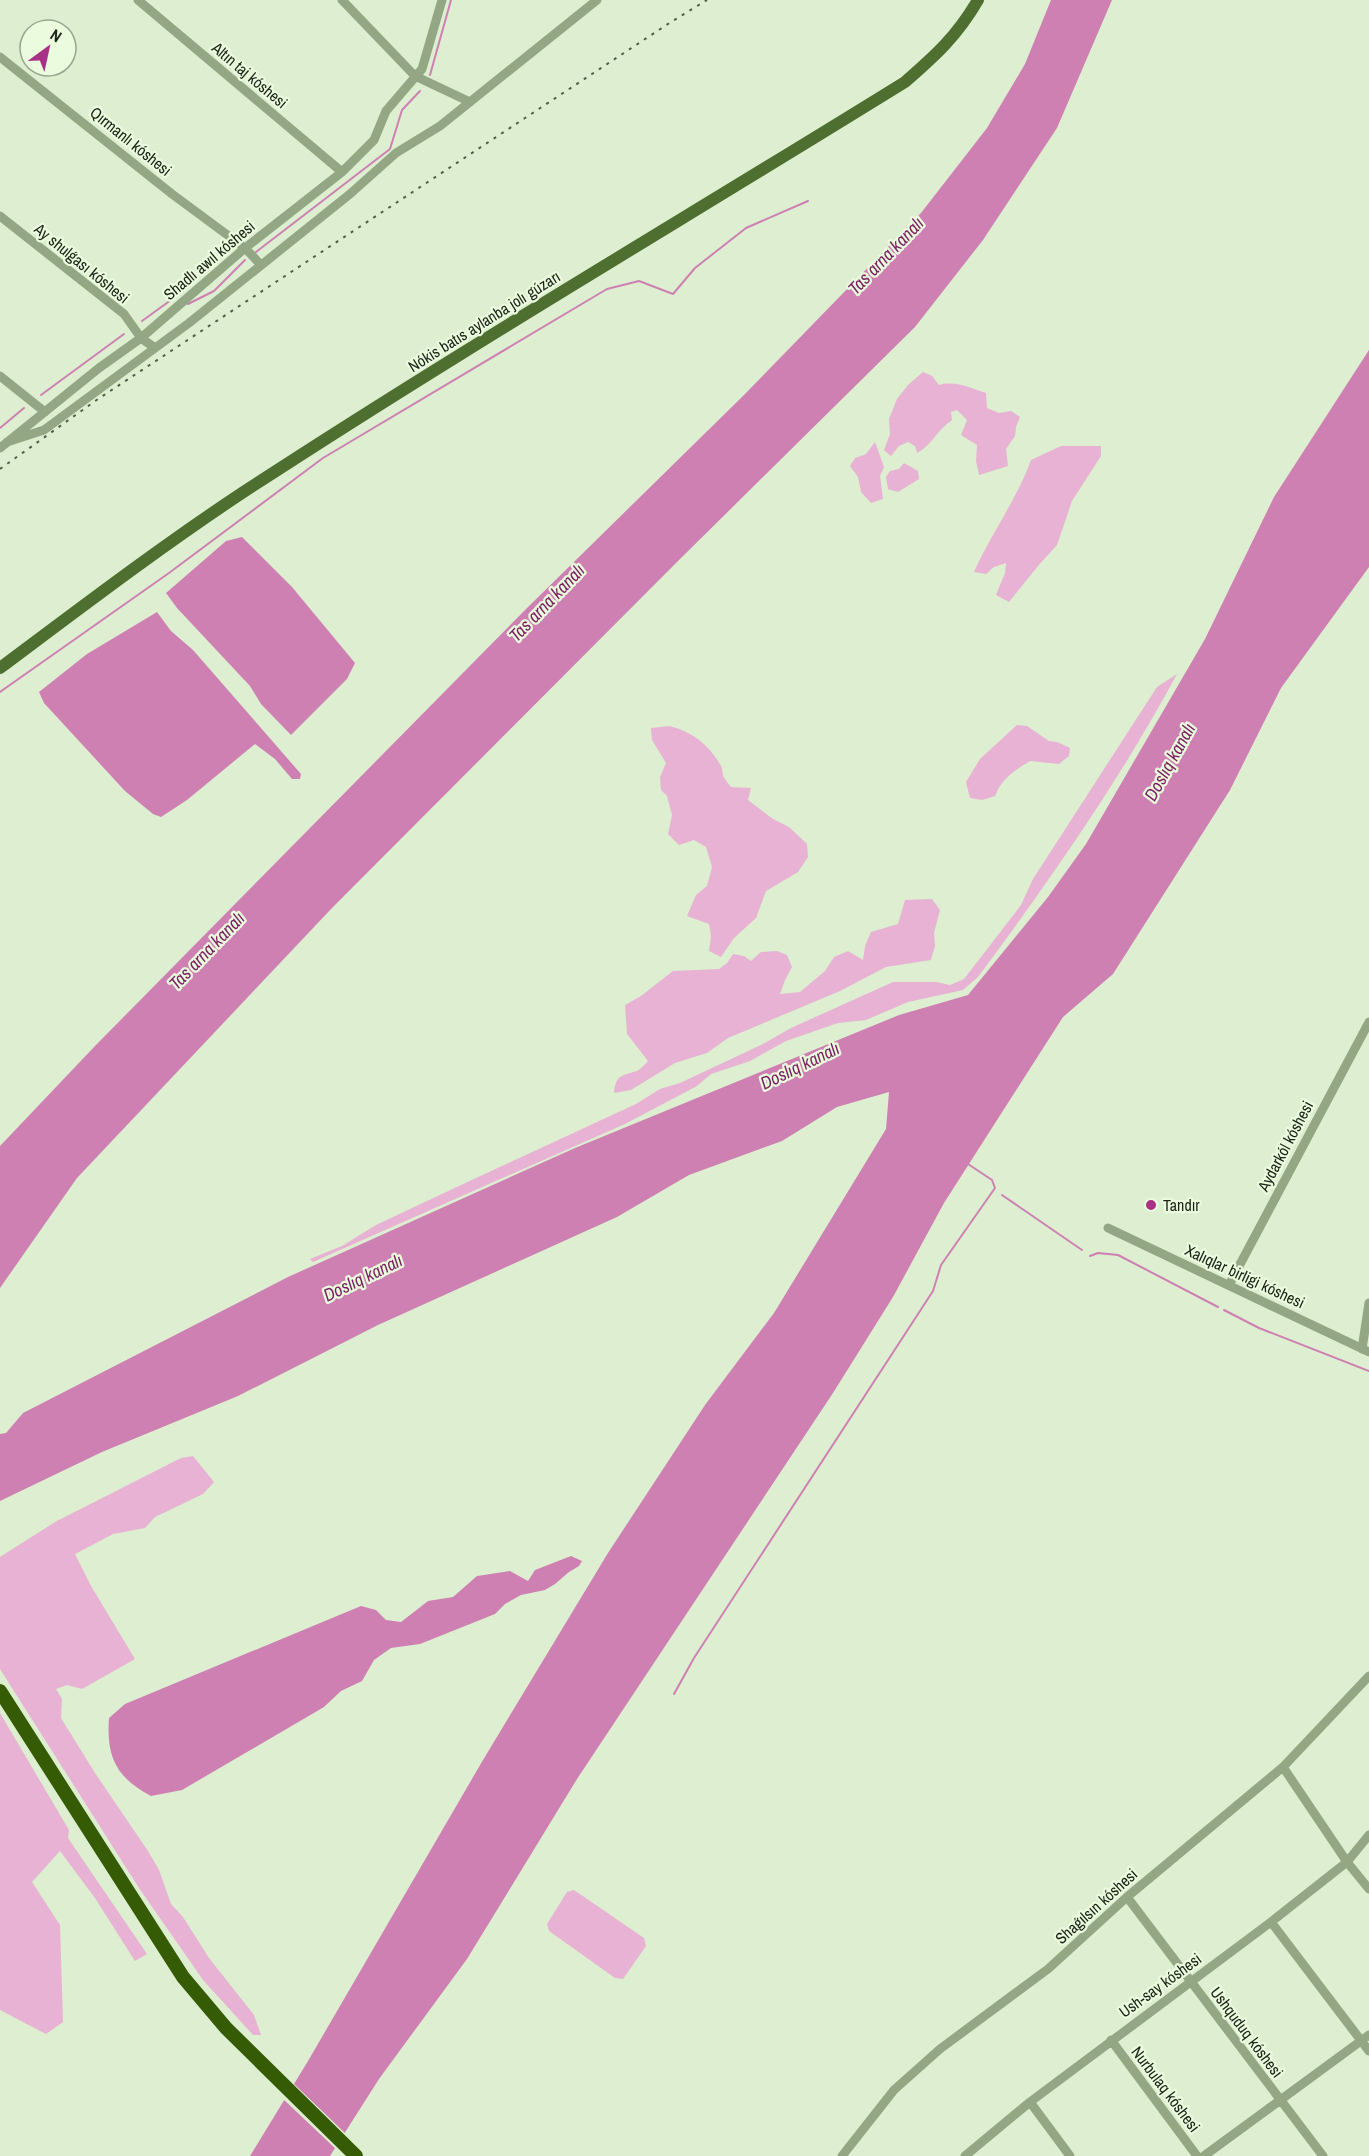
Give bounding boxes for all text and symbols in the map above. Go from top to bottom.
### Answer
north arrow [18,18,78,78]
text: N [46,24,66,47]
street label: Altın taj kóshesi [207,36,293,113]
street label: Qırmanlı kóshesi [86,101,176,181]
water label: Tas arna kanalı [842,211,929,300]
street label: Shadlı awıl kóshesi [159,215,259,305]
street label: Ay shulǵası kóshesi [29,217,134,308]
street label: Nókis batıs aylanba jolı gúzarı [404,265,564,377]
water label: Tas arna kanalı [503,558,590,647]
water label: Doslıq kanalı [1138,718,1201,805]
water label: Tas arna kanalı [163,906,250,995]
water label: Doslıq kanalı [756,1036,844,1095]
street label: Aydarkól kóshesi [1251,1097,1318,1196]
place label: Tandır [1163,1194,1200,1216]
marker: Tandır [1144,1198,1158,1212]
street label: Xalıqlar birligi kóshesi [1182,1239,1308,1313]
water label: Doslıq kanalı [319,1248,407,1307]
street label: Shaǵılsın kóshesi [1050,1863,1142,1949]
street label: Ush-say kóshesi [1114,1948,1206,2022]
street label: Ushquduq kóshesi [1206,1982,1288,2082]
street label: Nurbulaq kóshesi [1126,2042,1206,2136]

